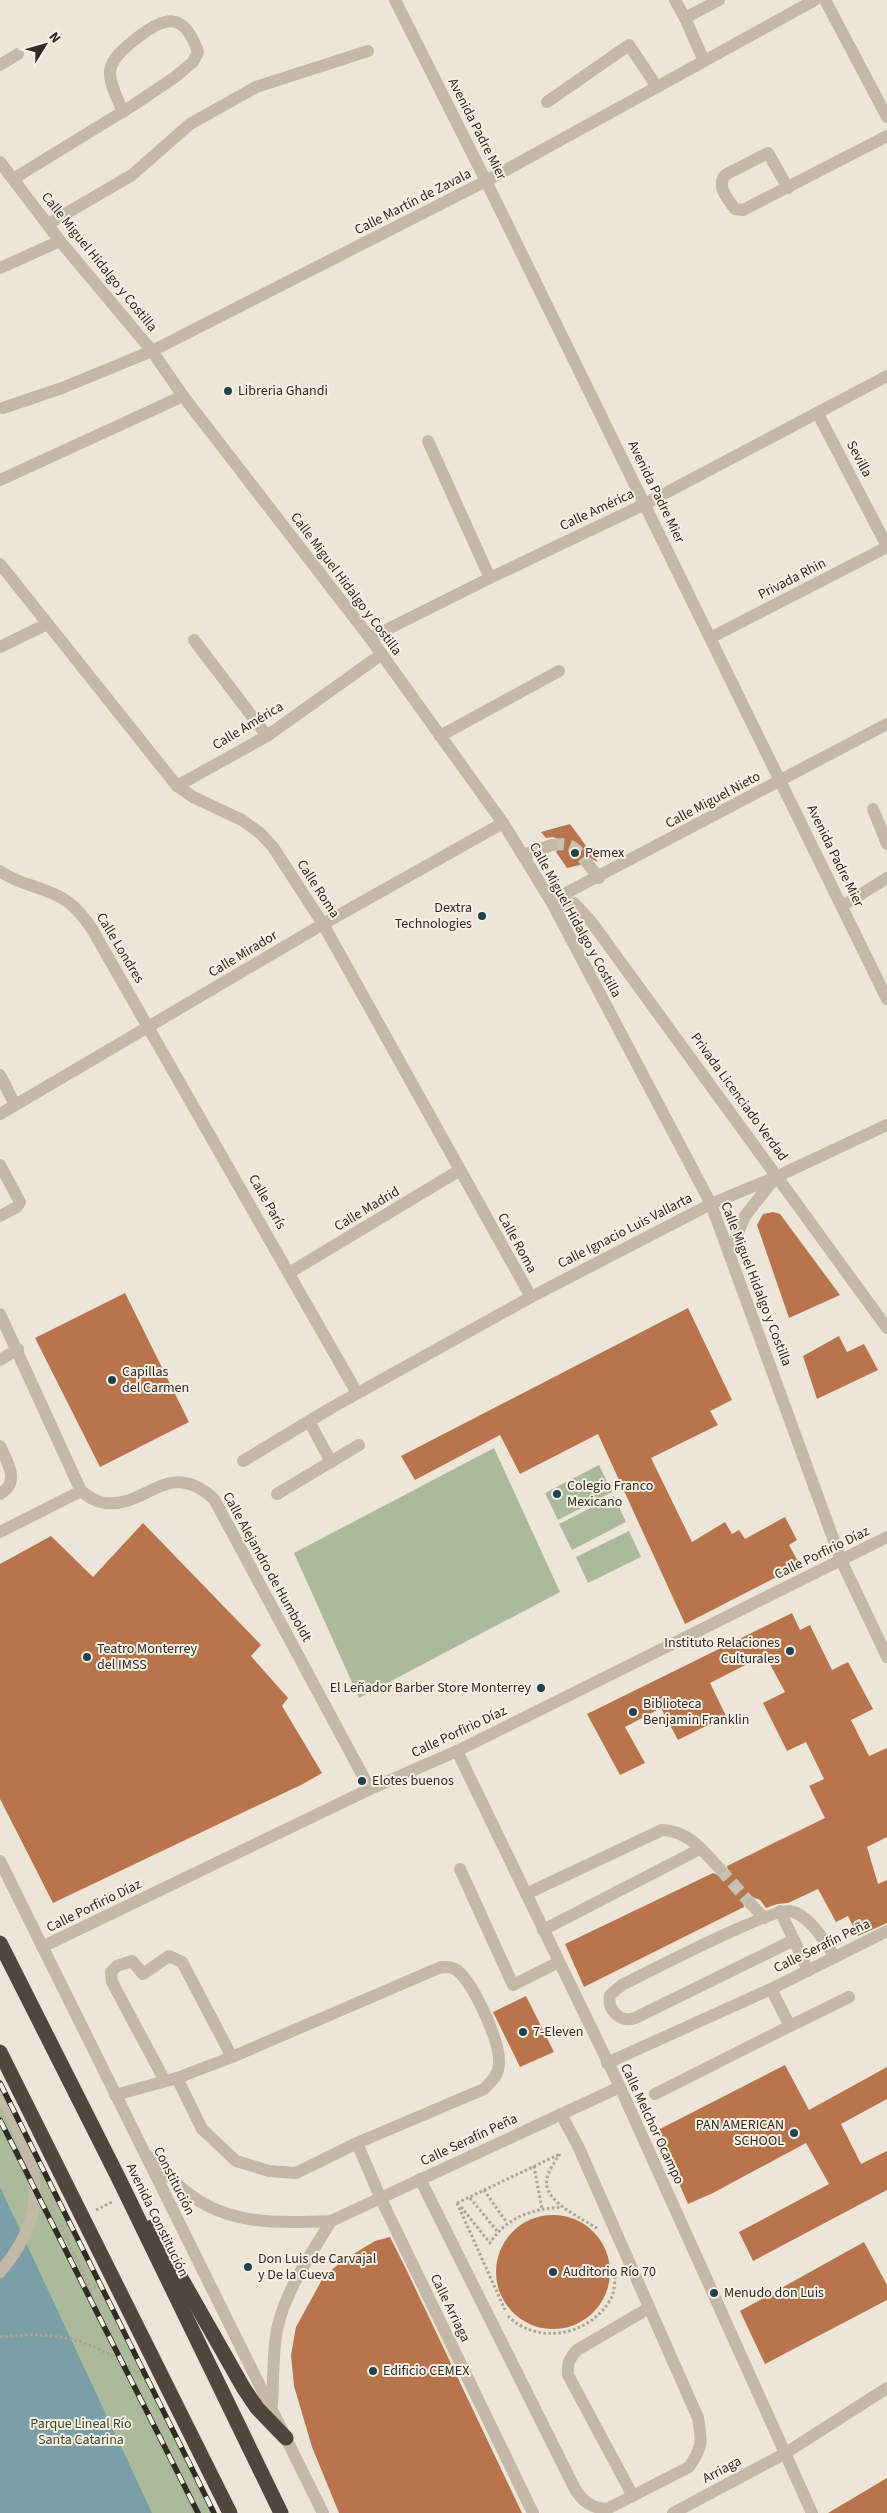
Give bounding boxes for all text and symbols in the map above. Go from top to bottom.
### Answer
north arrow [20,20,70,70]
text: N [44,28,65,48]
street label: Avenida Padre Mier [443,75,511,183]
street label: Calle Martín de Zavala [351,164,475,240]
street label: Calle Miguel Hidalgo y Costilla [36,188,162,336]
place label: Libreria Ghandi [238,381,328,401]
marker: Libreria Ghandi [222,385,234,397]
street label: Avenida Padre Mier [623,437,690,547]
street label: Sevilla [841,437,877,481]
street label: Calle América [557,484,637,536]
street label: Calle Miguel Hidalgo y Costilla [285,508,407,660]
street label: Privada Rhin [755,553,829,605]
street label: Calle América [209,697,287,755]
street label: Calle Miguel Nieto [662,767,764,833]
street label: Avenida Padre Mier [802,801,869,911]
street label: Calle Miguel Hidalgo y Costilla [524,839,626,1001]
place label: Pemex [585,843,625,863]
marker: Pemex [569,847,581,859]
street label: Calle Roma [292,856,344,922]
place label: Dextra Technologies [395,898,472,934]
street label: Calle Londres [91,909,149,987]
marker: Dextra Technologies [476,910,488,922]
street label: Calle Mirador [205,925,281,982]
street label: Privada Licenciado Verdad [686,1029,792,1165]
street label: Calle París [243,1171,291,1233]
street label: Calle Madrid [331,1182,403,1236]
street label: Calle Ignacio Luis Vallarta [554,1188,696,1274]
street label: Calle Miguel Hidalgo y Costilla [715,1199,797,1369]
street label: Calle Roma [492,1209,542,1277]
place label: Capillas del Carmen [122,1362,189,1398]
marker: Capillas del Carmen [106,1374,118,1386]
place label: Colegio Franco Mexicano [567,1476,653,1512]
marker: Colegio Franco Mexicano [551,1488,563,1500]
street label: Calle Alejandro de Humboldt [217,1489,317,1646]
street label: Calle Porfirio Díaz [771,1521,873,1585]
place label: Instituto Relaciones Culturales [664,1633,780,1669]
place label: Teatro Monterrey del IMSS [97,1639,198,1675]
marker: Instituto Relaciones Culturales [784,1645,796,1657]
marker: Teatro Monterrey del IMSS [81,1651,93,1663]
place label: El Leñador Barber Store Monterrey [330,1678,531,1698]
marker: El Leñador Barber Store Monterrey [535,1682,547,1694]
place label: Biblioteca Benjamin Franklin [643,1694,749,1730]
street label: Calle Porfirio Díaz [408,1701,510,1763]
marker: Biblioteca Benjamin Franklin [627,1706,639,1718]
place label: Elotes buenos [372,1771,454,1791]
marker: Elotes buenos [356,1775,368,1787]
street label: Calle Porfirio Díaz [43,1874,145,1938]
street label: Calle Serafín Peña [770,1914,874,1978]
place label: 7-Eleven [533,2022,583,2042]
marker: 7-Eleven [517,2026,529,2038]
street label: Calle Melchor Ocampo [615,2060,689,2188]
street label: Calle Serafín Peña [417,2109,521,2171]
place label: PAN AMERICAN SCHOOL [696,2115,784,2151]
marker: PAN AMERICAN SCHOOL [788,2127,800,2139]
street label: Constitución [148,2143,200,2219]
street label: Avenida Constitución [121,2160,193,2280]
place label: Don Luis de Carvajal y De la Cueva [258,2249,377,2285]
marker: Don Luis de Carvajal y De la Cueva [242,2261,254,2273]
place label: Auditorio Río 70 [563,2262,656,2282]
marker: Auditorio Río 70 [547,2266,559,2278]
street label: Calle Arriaga [425,2271,475,2345]
place label: Menudo don Luis [724,2283,824,2303]
marker: Menudo don Luis [708,2287,720,2299]
place label: Edificio CEMEX [383,2361,469,2381]
marker: Edificio CEMEX [367,2365,379,2377]
park label: Parque Lineal Río Santa Catarina [30,2414,132,2450]
street label: Arriaga [699,2451,745,2489]

